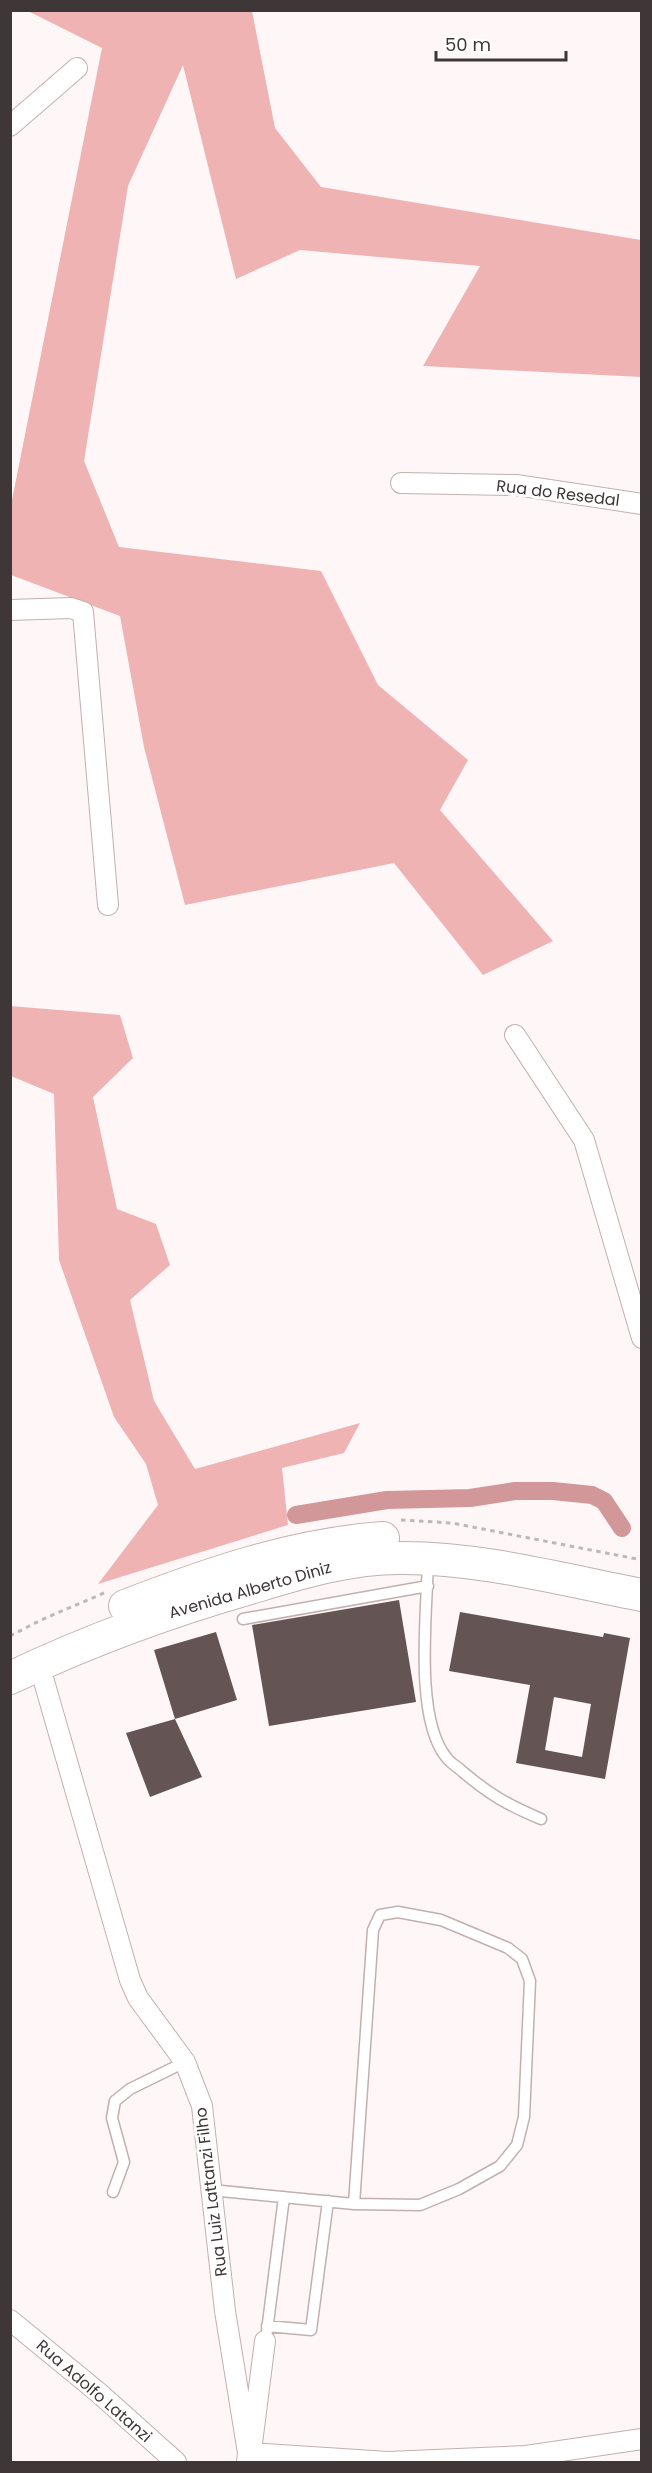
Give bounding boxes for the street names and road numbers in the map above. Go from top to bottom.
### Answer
street label: Rua do Resedal [495,474,621,512]
street label: Avenida Alberto Diniz [166,1556,334,1624]
street label: Rua Luiz Lattanzi Filho [189,2106,233,2278]
street label: Rua Adolfo Latanzi [31,2334,157,2448]

